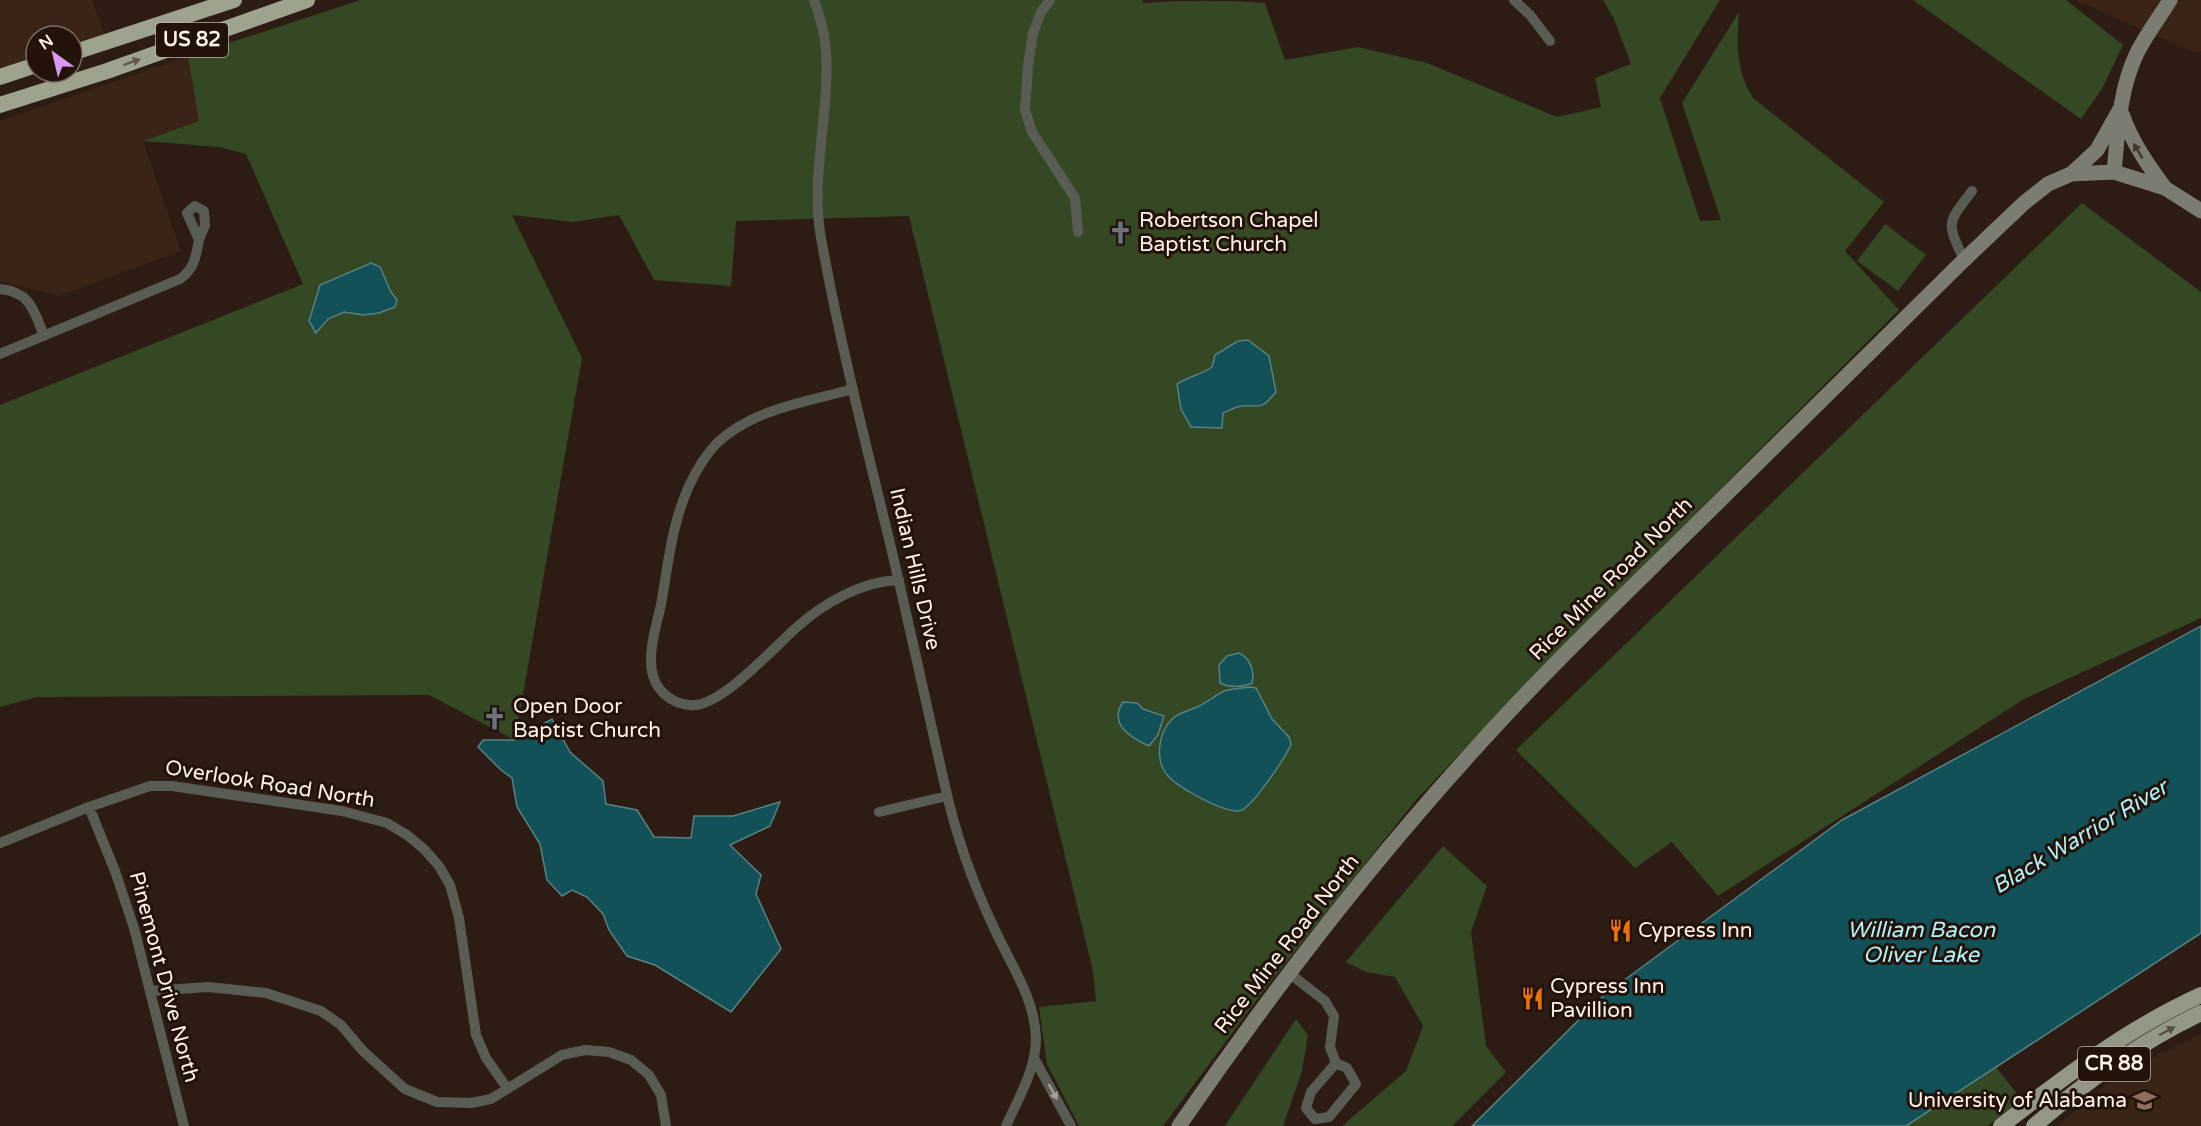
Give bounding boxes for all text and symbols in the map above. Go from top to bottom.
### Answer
road number: US 82 [156,23,228,57]
north arrow [24,24,84,84]
text: N [35,31,57,54]
one-way arrow [123,56,141,66]
one-way arrow [2133,142,2143,159]
place label: Robertson Chapel Baptist Church [1139,208,1319,257]
church icon: Robertson Chapel Baptist Church [1108,219,1134,245]
street label: Indian Hills Drive [884,485,946,653]
street label: Rice Mine Road North [1524,492,1698,666]
place label: Open Door Baptist Church [513,694,661,743]
church icon: Open Door Baptist Church [482,705,508,731]
street label: Overlook Road North [163,755,377,813]
water label: Black Warrior River [1988,773,2174,900]
street label: Rice Mine Road North [1209,849,1365,1039]
street label: Pinemont Drive North [124,869,204,1085]
restaurant icon: Cypress Inn [1607,917,1633,943]
water label: William Bacon Oliver Lake [1847,917,1996,968]
place label: Cypress Inn [1638,918,1753,943]
place label: Cypress Inn Pavillion [1550,974,1665,1023]
restaurant icon: Cypress Inn Pavillion [1519,985,1545,1011]
one-way arrow [2158,1026,2175,1036]
road number: CR 88 [2078,1047,2150,1081]
one-way arrow [1048,1083,1058,1100]
school or university icon: University of Alabama [2132,1087,2158,1113]
place label: University of Alabama [1908,1088,2127,1113]

